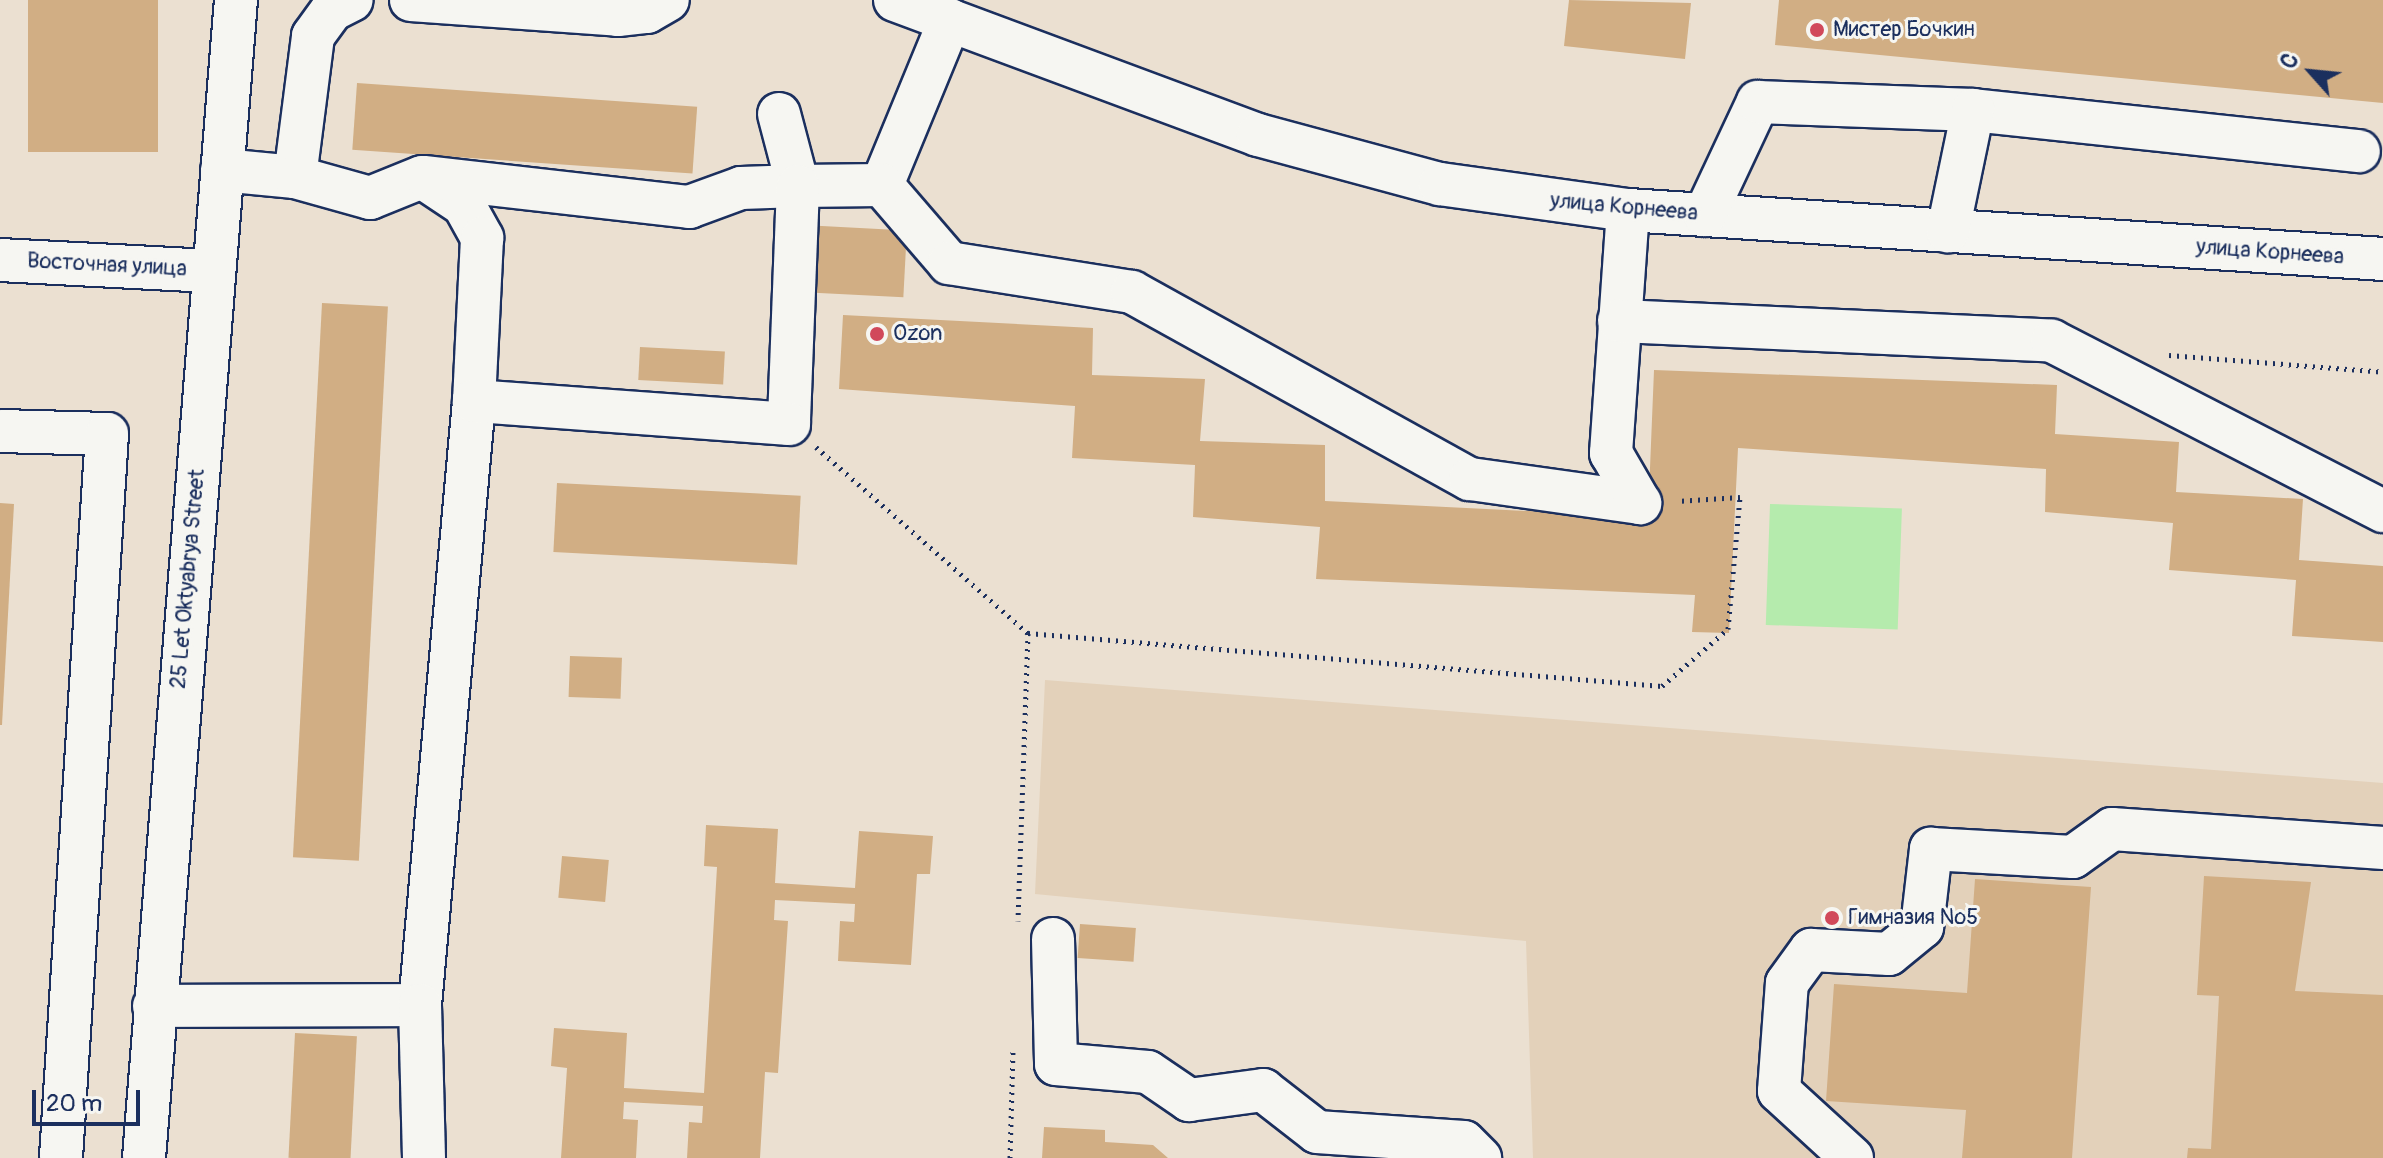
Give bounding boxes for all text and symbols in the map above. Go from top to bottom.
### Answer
place label: Мистер Бочкин [1833,17,1975,43]
marker: Мистер Бочкин [1808,21,1826,39]
north arrow [2271,32,2351,112]
text: С [2274,49,2305,74]
street label: улица Корнеева [1549,187,1699,227]
street label: улица Корнеева [2195,234,2345,270]
street label: Восточная улица [26,248,188,282]
place label: Ozon [893,321,942,347]
marker: Ozon [868,325,886,343]
street label: 25 Let Oktyabrya Street [165,468,211,690]
place label: Гимназия №5 [1848,905,1978,931]
marker: Гимназия №5 [1823,909,1841,927]
scale bar [36,1074,144,1124]
text: 20 m [46,1089,102,1118]

